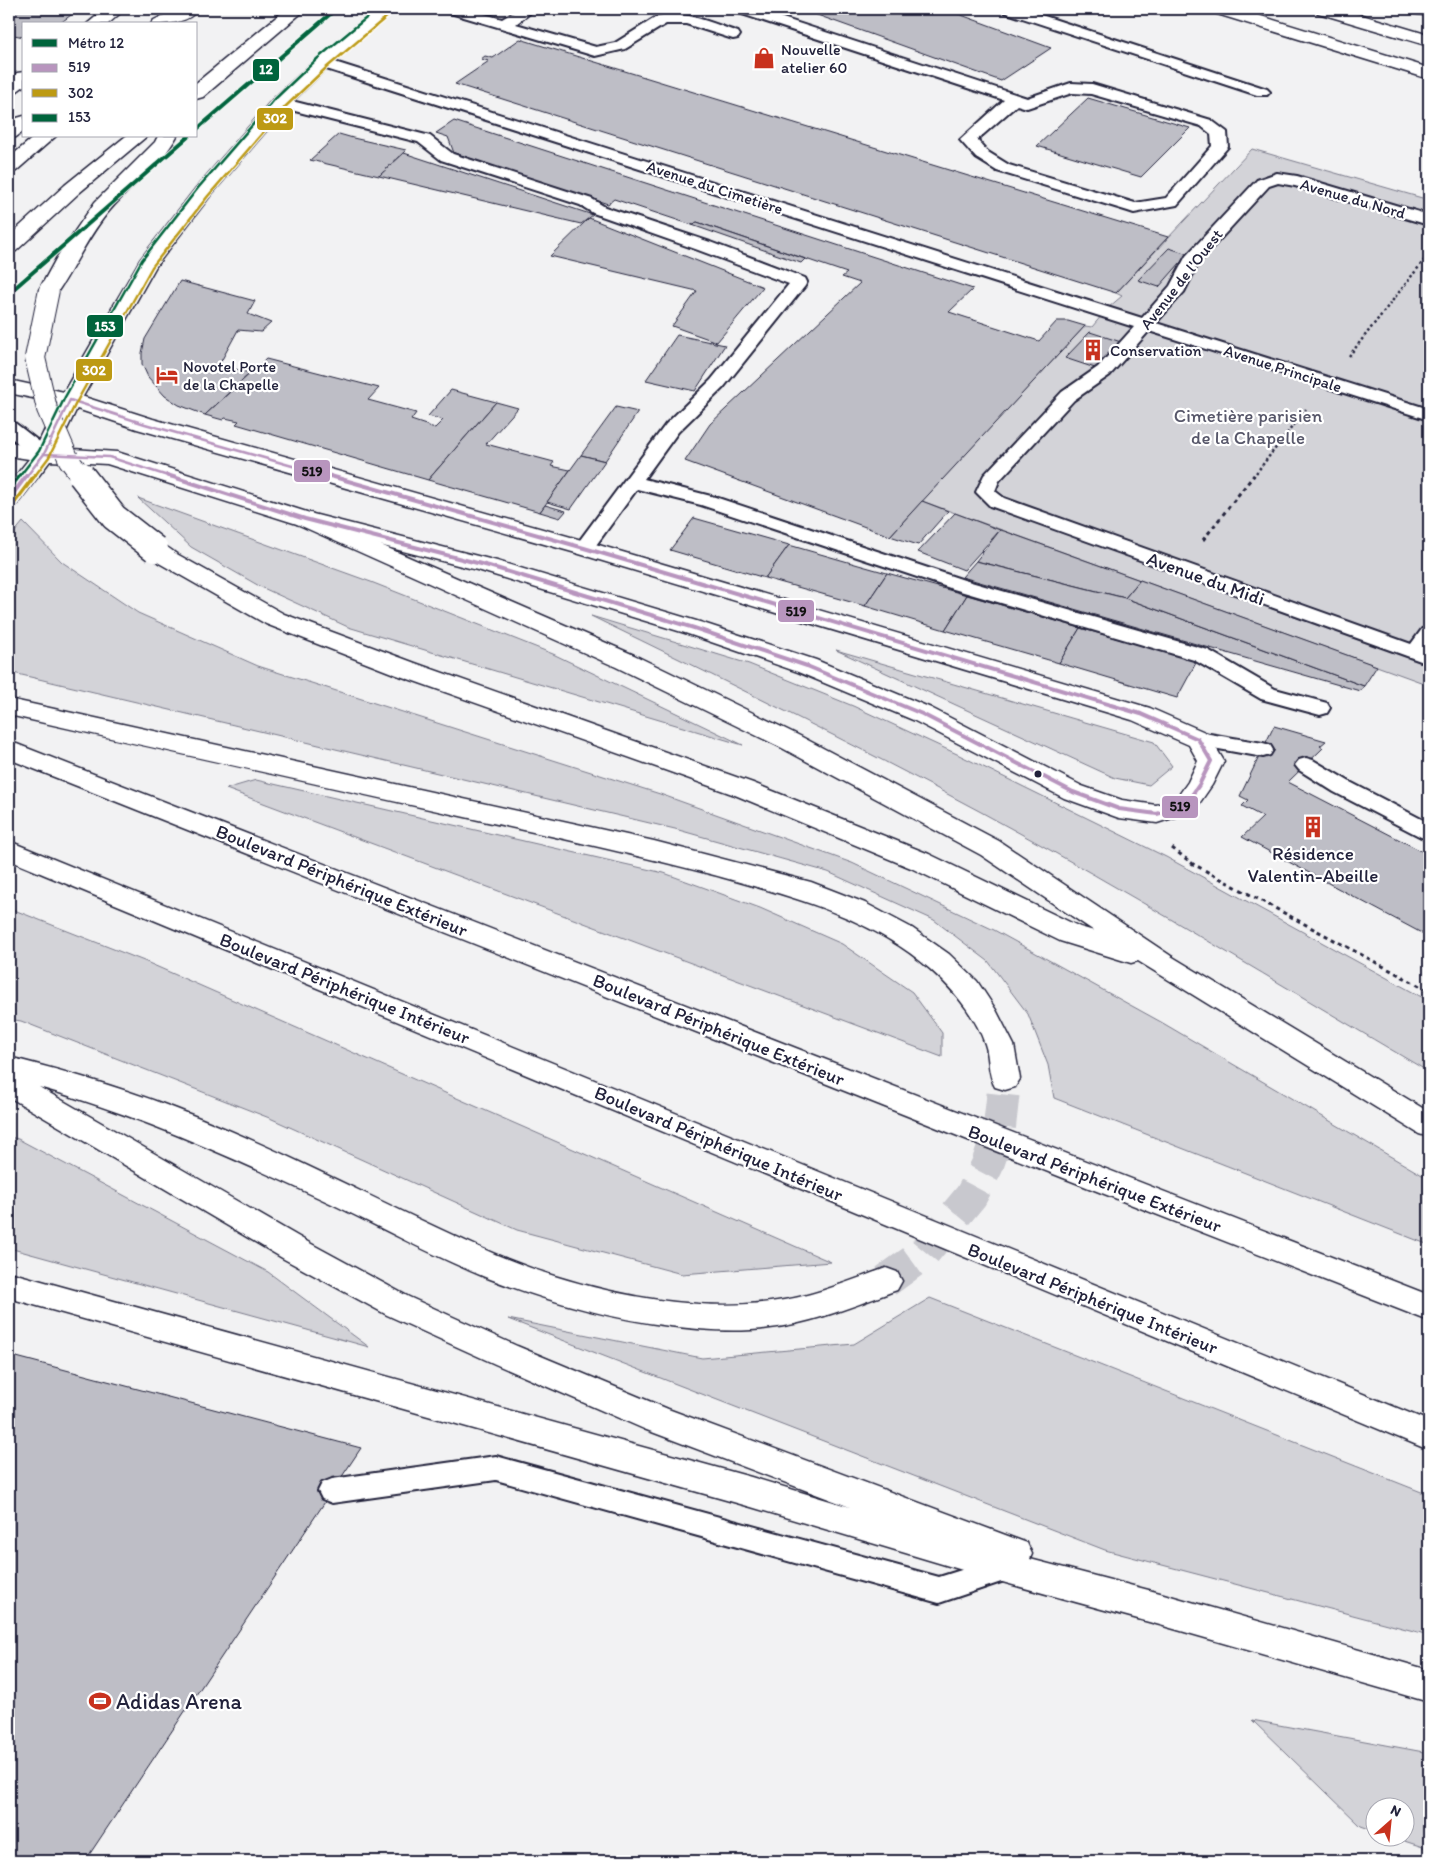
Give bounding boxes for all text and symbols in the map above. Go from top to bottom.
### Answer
legend [22,22,198,138]
text: Métro 12 [68,34,124,52]
place label: Nouvelle atelier 60 [781,40,847,77]
shop icon: Nouvelle atelier 60 [751,45,777,71]
text: 519 [68,58,91,76]
line badge: 12 [252,58,280,82]
text: 12 [259,61,274,78]
text: 302 [68,84,93,102]
line badge: 302 [256,107,294,131]
text: 153 [68,108,91,126]
text: 302 [263,110,287,127]
street label: Avenue du Cimetière [644,156,785,218]
street label: Avenue du Nord [1298,174,1408,223]
street label: Avenue de l'Ouest [1136,225,1227,333]
line badge: 153 [86,314,124,338]
text: 153 [94,318,116,335]
building icon: Conservation [1080,337,1106,363]
place label: Conservation [1110,341,1202,360]
street label: Avenue Principale [1222,341,1344,396]
place label: Novotel Porte de la Chapelle [183,357,279,394]
line badge: 302 [75,358,113,382]
text: 302 [82,362,106,379]
hotel icon: Novotel Porte de la Chapelle [154,362,180,388]
park label: Cimetière parisien de la Chapelle [1174,404,1323,449]
line badge: 519 [293,459,331,483]
text: 519 [301,463,323,480]
street label: Avenue du Midi [1144,546,1268,610]
line badge: 519 [777,599,815,623]
text: 519 [785,603,807,620]
unlabelled marker [1033,769,1043,779]
line badge: 519 [1161,795,1199,819]
text: 519 [1169,798,1191,815]
building icon: Résidence Valentin-Abeille [1300,814,1326,840]
street label: Boulevard Périphérique Extérieur [213,819,472,942]
place label: Résidence Valentin-Abeille [1247,842,1379,887]
street label: Boulevard Périphérique Intérieur [216,928,474,1049]
street label: Boulevard Périphérique Extérieur [590,968,849,1091]
street label: Boulevard Périphérique Intérieur [591,1081,847,1207]
street label: Boulevard Périphérique Extérieur [965,1119,1225,1238]
street label: Boulevard Périphérique Intérieur [964,1238,1222,1359]
sports icon: Adidas Arena [87,1688,113,1714]
place label: Adidas Arena [116,1688,242,1715]
north arrow [1366,1798,1416,1848]
text: N [1388,1801,1404,1821]

